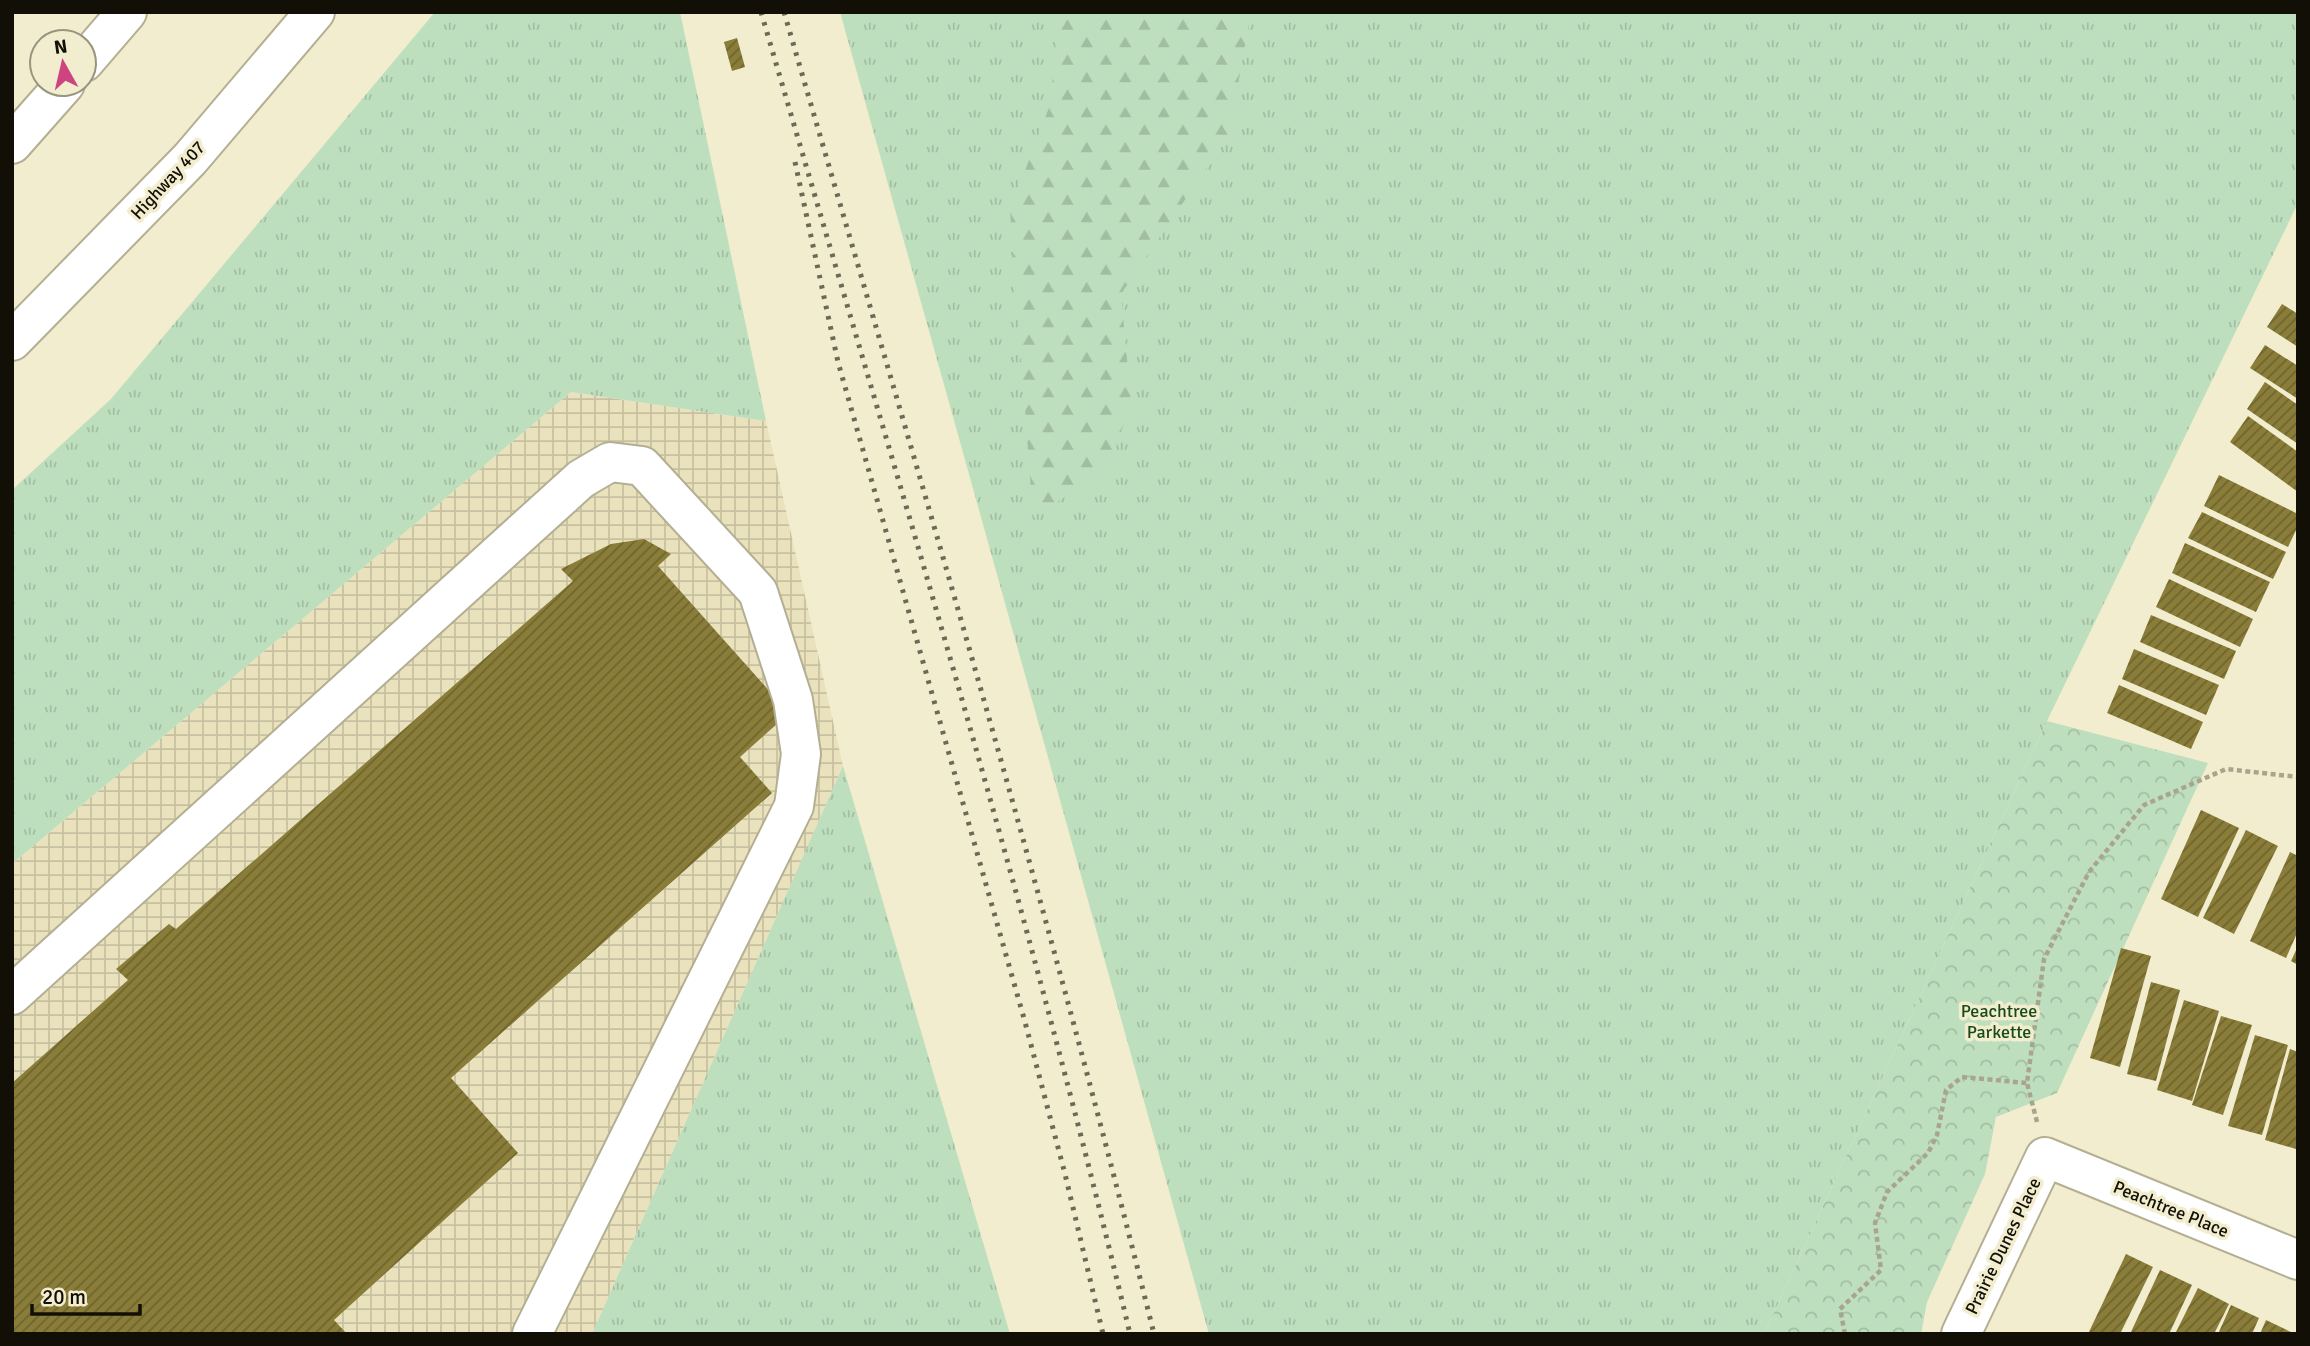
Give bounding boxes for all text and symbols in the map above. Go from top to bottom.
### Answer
north arrow [28,28,98,98]
text: N [53,34,69,60]
street label: Highway 407 [126,136,210,224]
park label: Peachtree Parkette [1961,1000,2037,1043]
street label: Prairie Dunes Place [1960,1174,2046,1318]
street label: Peachtree Place [2110,1176,2232,1242]
scale bar [32,1272,140,1316]
text: 20 m [42,1284,86,1310]

